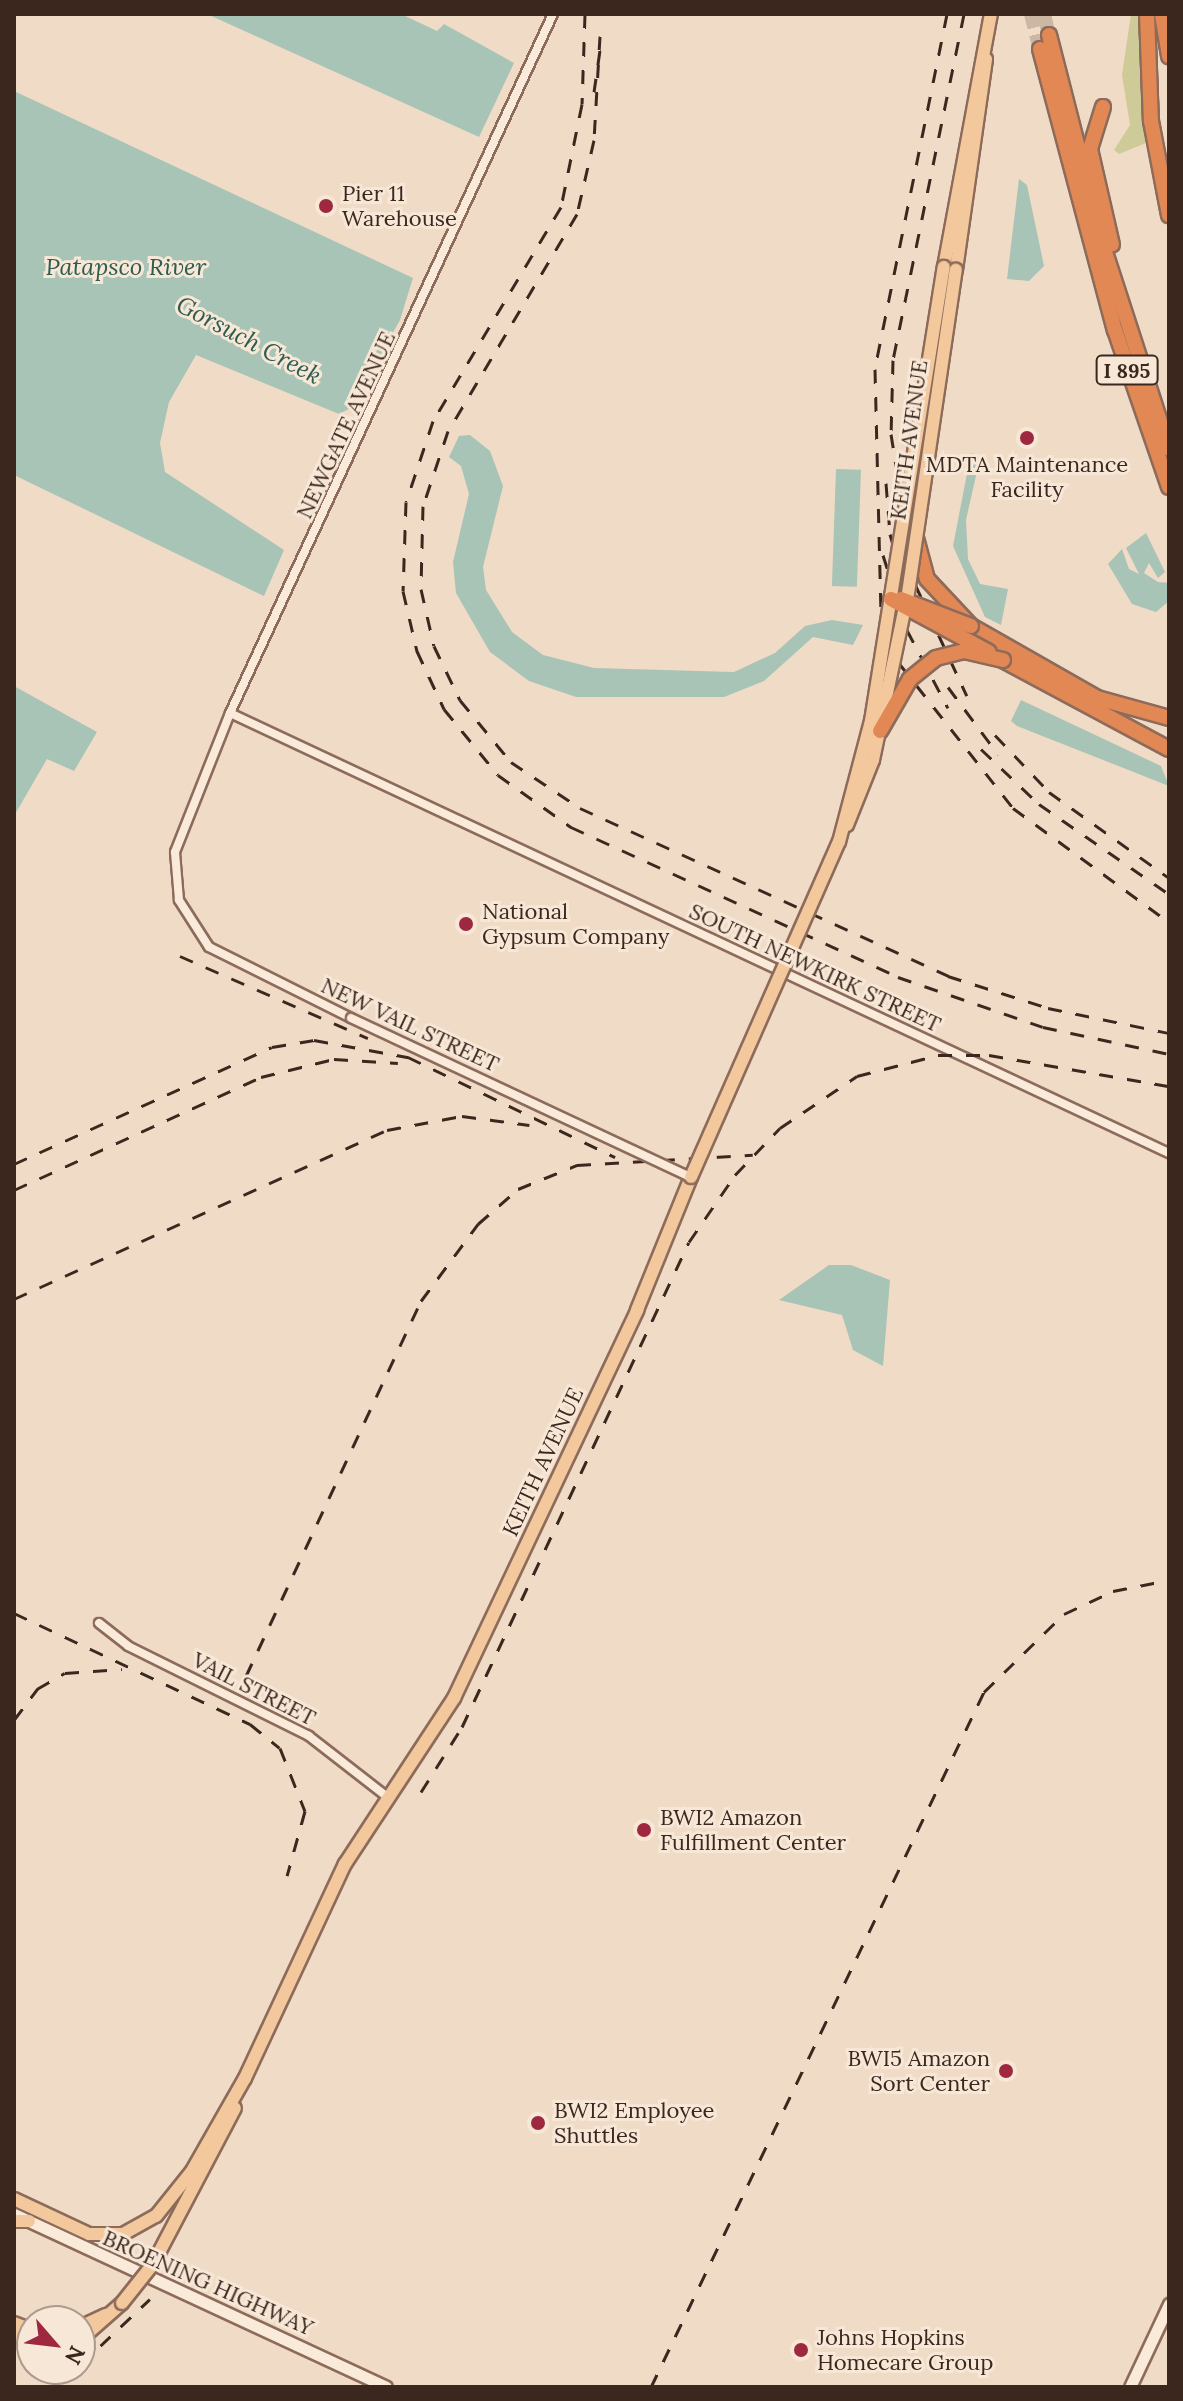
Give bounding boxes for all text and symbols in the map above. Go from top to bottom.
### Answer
place label: Pier 11 Warehouse [342,180,457,232]
marker: Pier 11 Warehouse [317,197,335,215]
water label: Patapsco River [46,253,206,281]
water label: Gorsuch Creek [172,290,326,390]
street label: NEWGATE AVENUE [291,327,401,523]
road number: I 895 [1095,354,1159,386]
street label: KEITH AVENUE [885,358,933,522]
marker: MDTA Maintenance Facility [1018,429,1036,447]
place label: MDTA Maintenance Facility [926,451,1128,502]
place label: National Gypsum Company [482,898,669,950]
street label: SOUTH NEWKIRK STREET [685,898,945,1038]
marker: National Gypsum Company [457,915,475,933]
street label: NEW VAIL STREET [317,972,503,1078]
street label: KEITH AVENUE [497,1383,589,1541]
street label: VAIL STREET [188,1647,320,1731]
place label: BWI2 Amazon Fulfillment Center [660,1804,846,1856]
marker: BWI2 Amazon Fulfillment Center [635,1821,653,1839]
place label: BWI5 Amazon Sort Center [848,2045,990,2096]
marker: BWI5 Amazon Sort Center [997,2062,1015,2080]
place label: BWI2 Employee Shuttles [554,2097,714,2148]
marker: BWI2 Employee Shuttles [529,2114,547,2132]
street label: BROENING HIGHWAY [99,2225,317,2341]
north arrow [16,2305,96,2385]
place label: Johns Hopkins Homecare Group [817,2324,993,2376]
text: N [59,2341,92,2369]
marker: Johns Hopkins Homecare Group [792,2341,810,2359]

